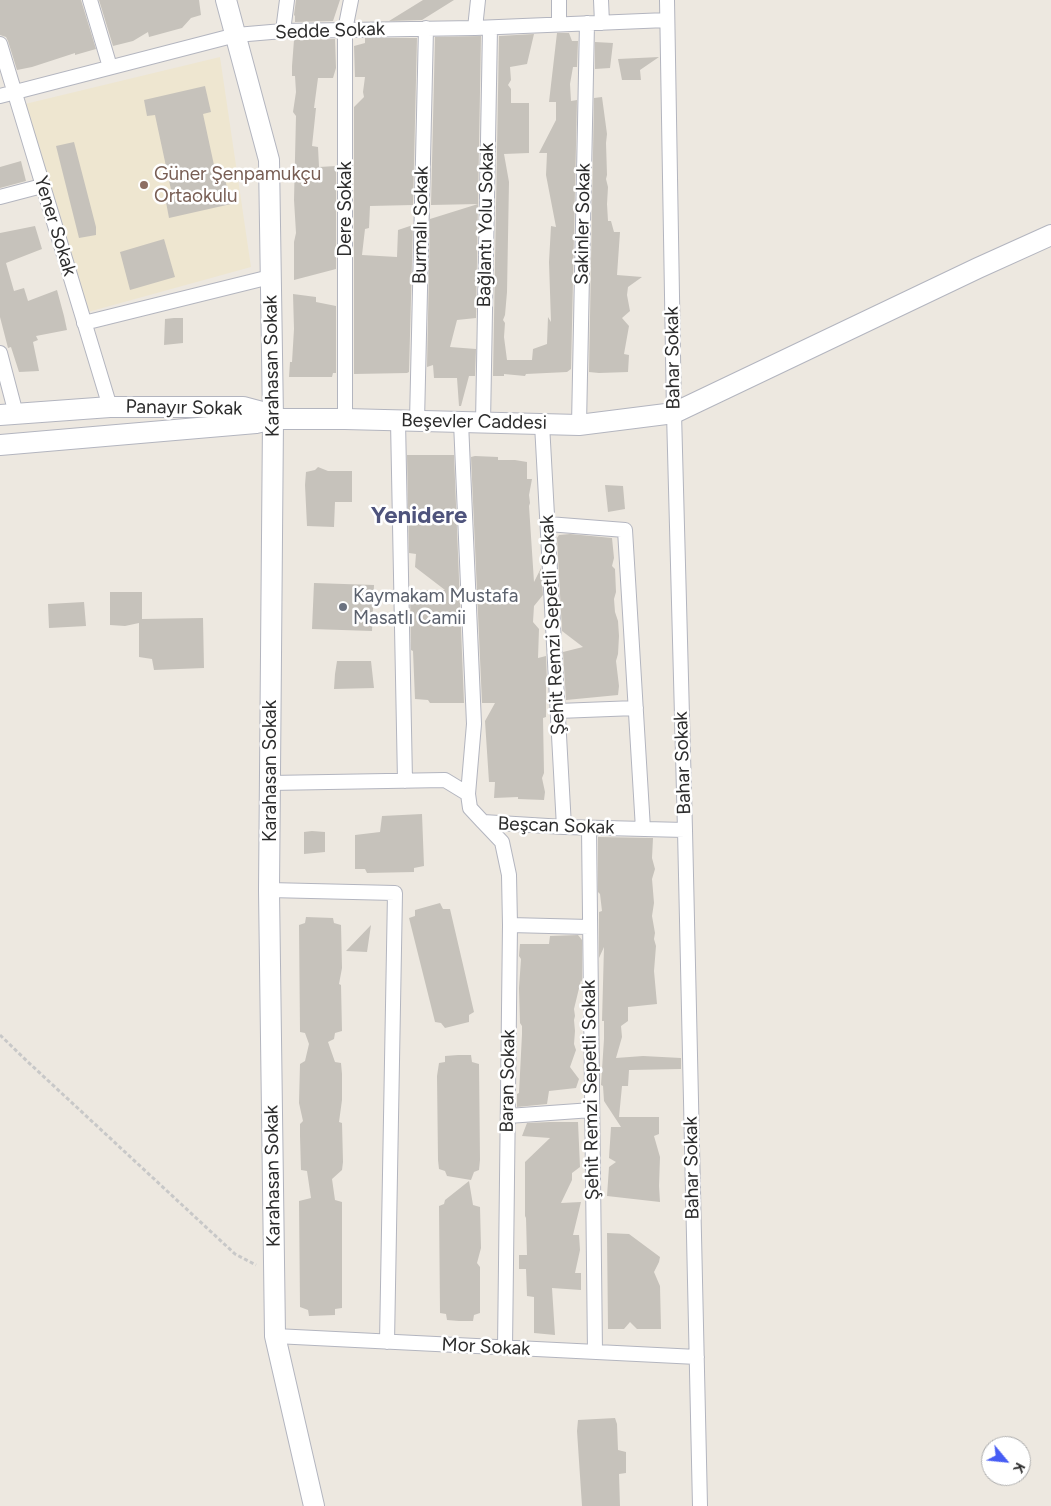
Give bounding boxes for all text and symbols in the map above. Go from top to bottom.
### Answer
street label: Sedde Sokak [275,18,385,44]
street label: Bağlantı Yolu Sokak [473,142,499,308]
street label: Dere Sokak [334,161,356,257]
place label: Güner Şenpamukçu Ortaokulu [154,163,321,207]
street label: Sakinler Sokak [571,163,595,285]
street label: Burmalı Sokak [409,166,433,284]
street label: Yener Sokak [29,173,81,279]
marker: Güner Şenpamukçu Ortaokulu [138,179,150,191]
street label: Karahasan Sokak [259,295,285,437]
street label: Bahar Sokak [661,306,685,410]
street label: Panayır Sokak [125,396,243,420]
street label: Beşevler Caddesi [401,409,547,435]
district label: Yenidere [371,502,467,530]
street label: Şehit Remzi Sepetli Sokak [536,514,570,736]
place label: Kaymakam Mustafa Masatlı Camii [353,585,518,629]
marker: Kaymakam Mustafa Masatlı Camii [337,601,349,613]
street label: Karahasan Sokak [259,700,281,842]
street label: Bahar Sokak [670,711,696,815]
street label: Beşcan Sokak [497,813,615,839]
street label: Şehit Remzi Sepetli Sokak [578,980,604,1200]
street label: Baran Sokak [496,1029,520,1133]
street label: Karahasan Sokak [260,1105,286,1247]
street label: Bahar Sokak [680,1116,704,1220]
street label: Mor Sokak [441,1333,531,1361]
north arrow [981,1436,1031,1486]
text: K [1009,1460,1029,1476]

